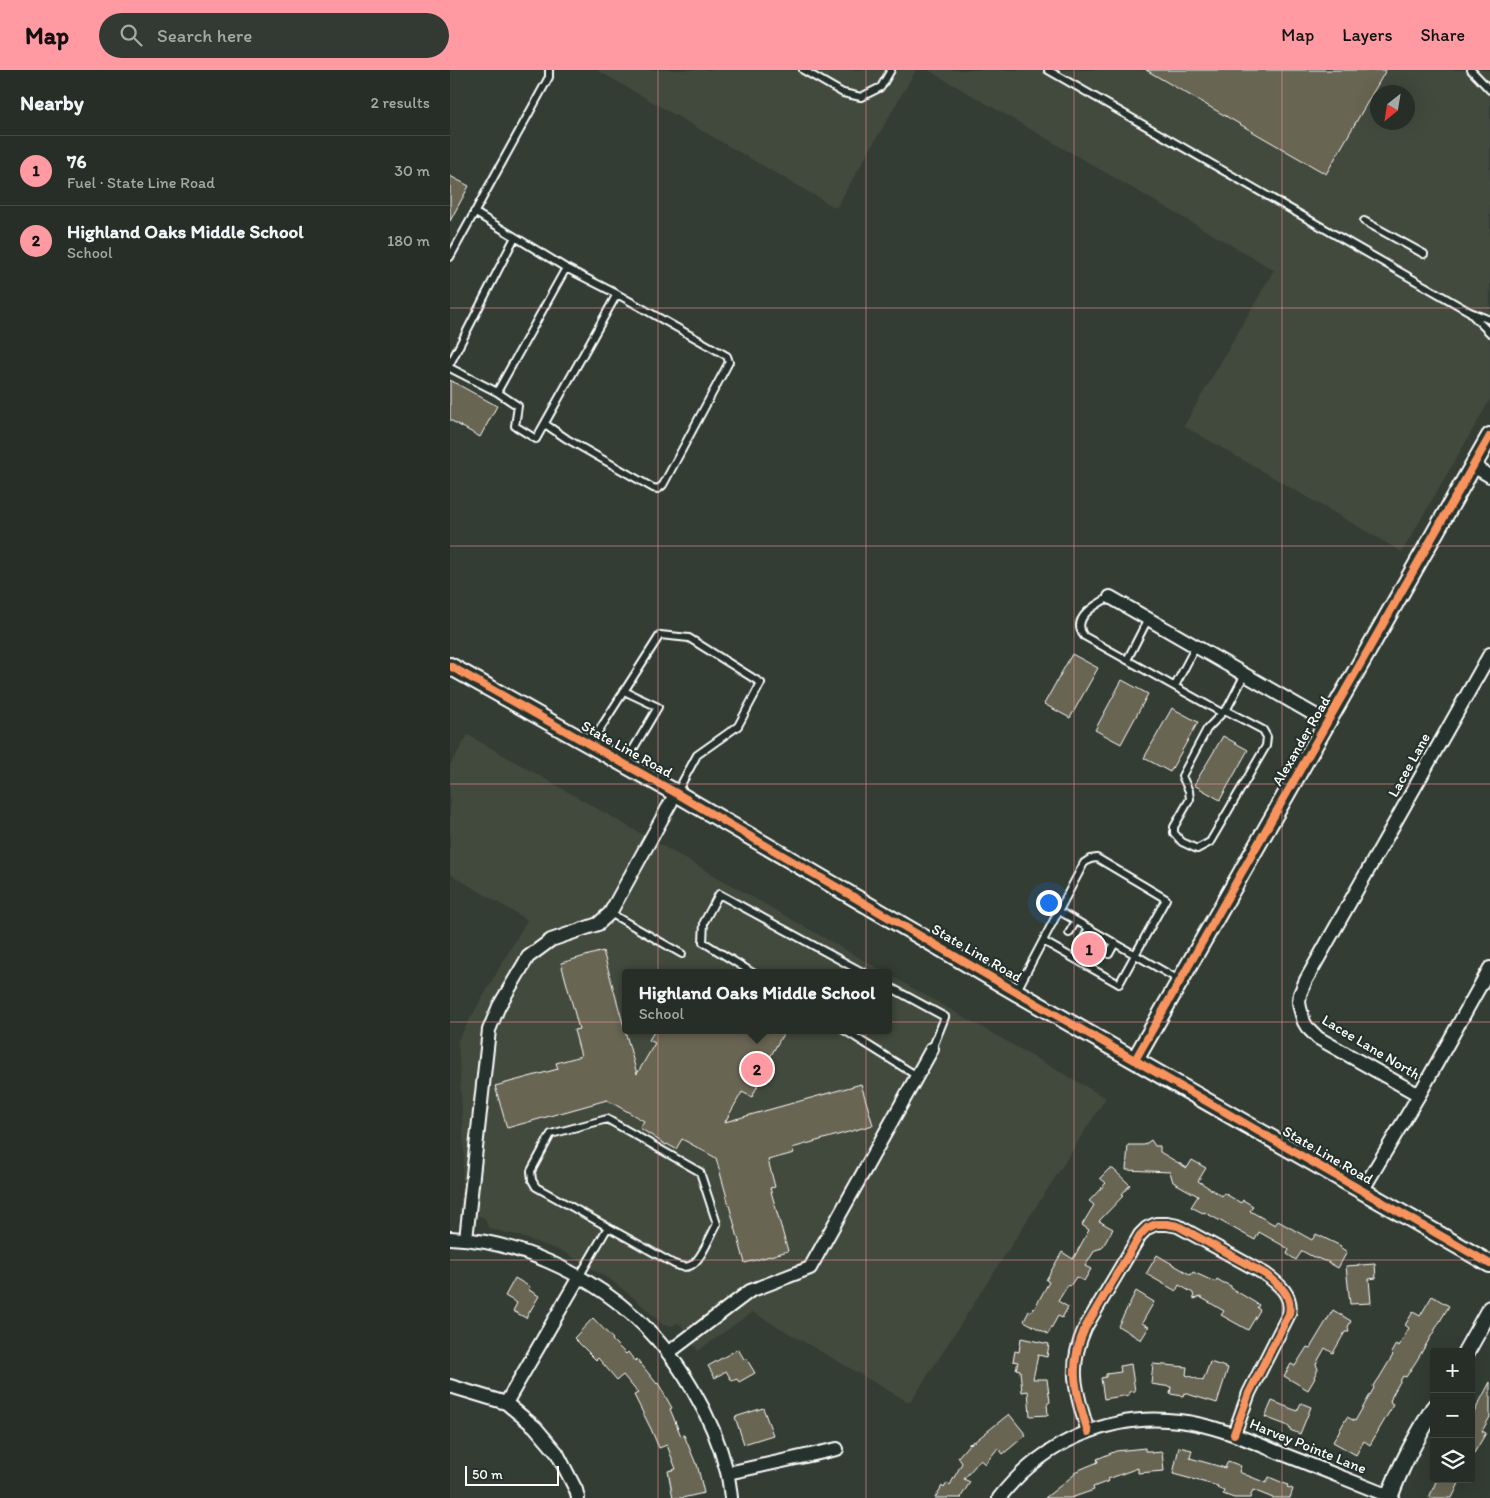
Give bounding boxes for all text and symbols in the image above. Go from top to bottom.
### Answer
search box [99,13,449,58]
text: Map [25,21,69,50]
icon: search [117,21,145,49]
text: Search here [157,24,252,47]
text: Map [1281,24,1314,46]
text: Layers [1342,24,1392,46]
text: Share [1420,24,1465,46]
north arrow [1370,85,1415,130]
text: Nearby [20,90,84,115]
text: 2 results [370,93,430,112]
text: 76 [67,150,86,173]
text: 1 [32,161,40,180]
text: 30 m [394,161,430,180]
text: Fuel · State Line Road [67,173,215,192]
text: Highland Oaks Middle School [67,220,304,243]
text: 2 [32,231,40,250]
text: 180 m [387,231,430,250]
text: School [67,243,113,262]
street label: Alexander Road [1268,693,1334,789]
street label: State Line Road [578,717,676,782]
street label: Lacee Lane [1384,730,1434,800]
your location [1036,890,1062,916]
street label: State Line Road [929,920,1026,986]
pin: 1 [1073,930,1105,968]
popup [622,969,892,1034]
text: Highland Oaks Middle School [639,981,875,1004]
text: School [639,1004,684,1023]
street label: Lacee Lane North [1319,1011,1424,1083]
pin: 2 [741,1050,773,1088]
street label: State Line Road [1280,1122,1377,1188]
map controls [1430,1348,1475,1483]
button: + [1430,1348,1475,1393]
button: − [1430,1393,1475,1438]
street label: Harvey Pointe Lane [1247,1414,1369,1478]
button: layers [1430,1438,1475,1483]
scale bar [465,1463,559,1486]
text: 50 m [472,1466,503,1483]

